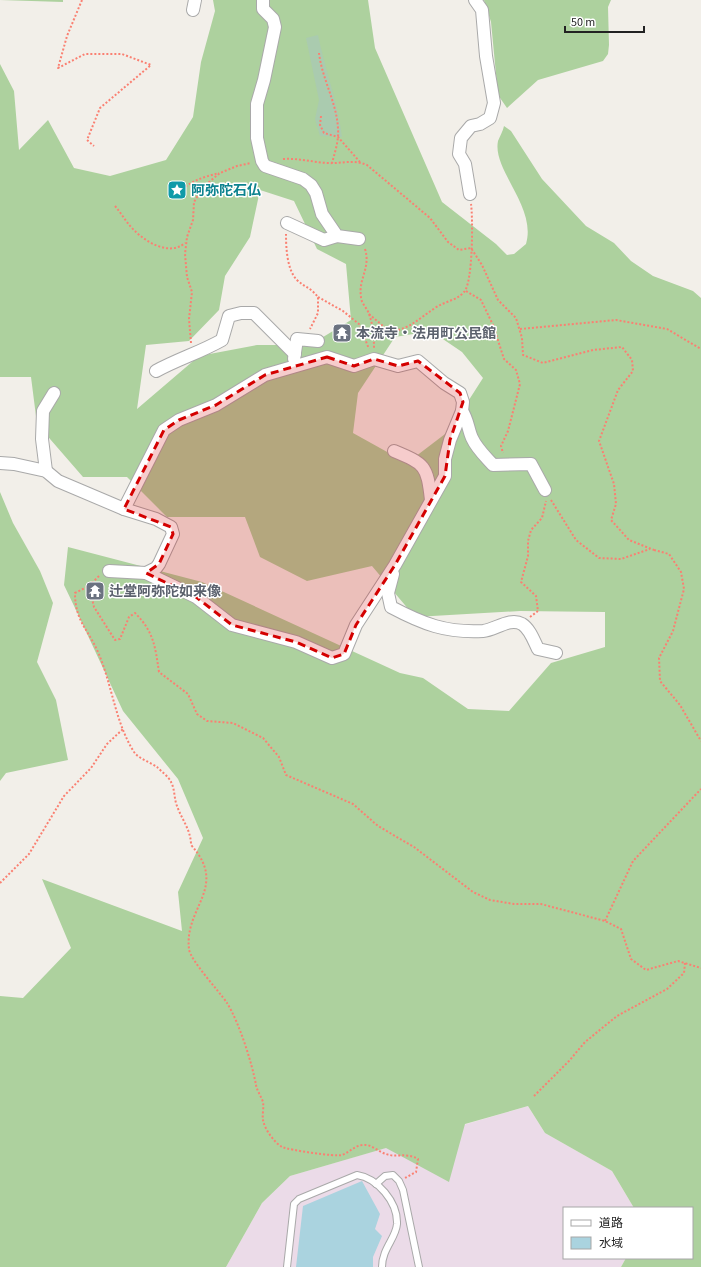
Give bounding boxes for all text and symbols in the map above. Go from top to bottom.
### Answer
scale bar [565,8,644,34]
text: 50 m [571,14,595,31]
place icon: 阿弥陀石仏 [166,179,188,201]
place label: 阿弥陀石仏 [191,181,261,201]
temple icon: 本流寺・法用町公民館 [331,322,353,344]
place label: 本流寺・法用町公民館 [356,324,496,344]
temple icon: 辻堂阿弥陀如来像 [84,580,106,602]
place label: 辻堂阿弥陀如来像 [109,582,221,602]
legend [563,1207,693,1259]
text: 道路 [599,1215,623,1232]
text: 水域 [599,1235,623,1252]

